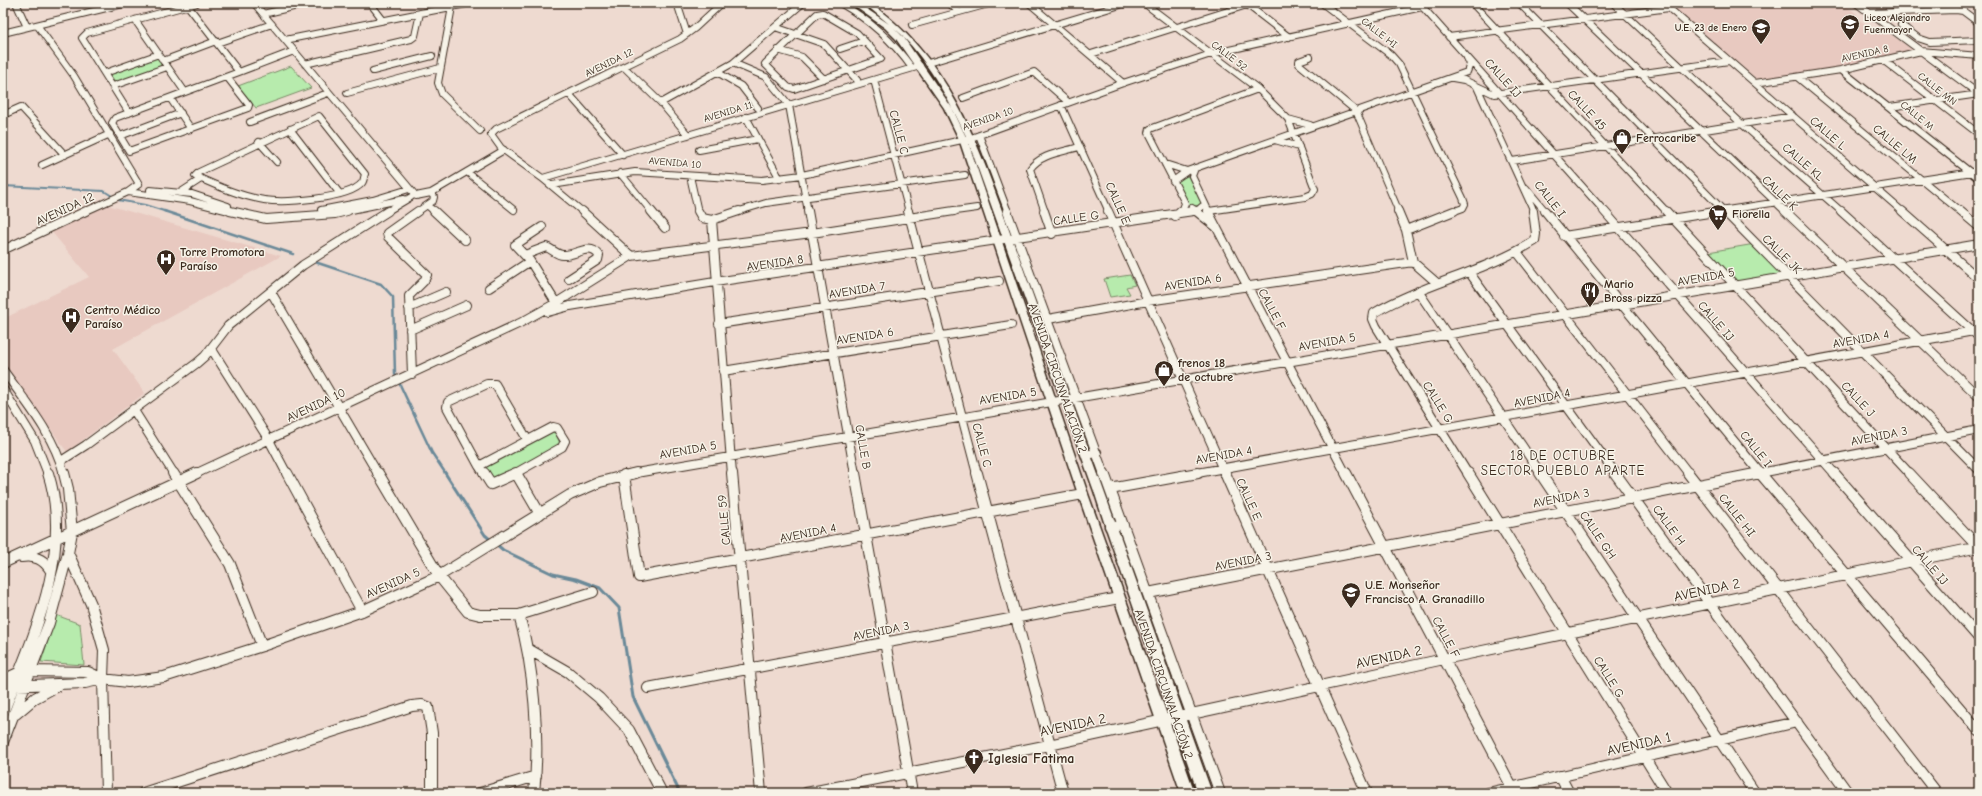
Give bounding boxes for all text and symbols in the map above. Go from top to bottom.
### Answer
place label: Liceo Alejandro Fuenmayor [1864,12,1930,36]
school or university icon: Liceo Alejandro Fuenmayor [1839,13,1861,41]
street label: CALLE HI [1359,15,1399,51]
school or university icon: U.E. 23 de Enero [1750,17,1772,45]
place label: U.E. 23 de Enero [1675,22,1747,34]
street label: CALLE 52 [1209,39,1249,73]
street label: AVENIDA 8 [1840,43,1890,65]
street label: AVENIDA 12 [583,46,635,80]
street label: CALLE IJ [1482,56,1525,101]
street label: CALLE MN [1915,70,1959,108]
street label: CALLE 45 [1565,87,1609,133]
street label: AVENIDA 11 [702,99,754,125]
street label: CALLE M [1898,99,1936,133]
street label: AVENIDA 10 [961,105,1015,133]
street label: CALLE C [886,108,912,156]
street label: CALLE L [1807,113,1849,153]
street label: CALLE LM [1870,121,1920,167]
shop icon: Ferrocaribe [1611,127,1633,155]
place label: Ferrocaribe [1636,131,1696,145]
street label: CALLE KL [1779,140,1827,184]
street label: AVENIDA 10 [648,155,702,171]
street label: CALLE K [1759,173,1801,214]
street label: CALLE I [1531,178,1569,220]
street label: CALLE E [1102,180,1134,226]
street label: AVENIDA 12 [34,189,96,229]
supermarket icon: Fiorella [1707,203,1729,231]
place label: Fiorella [1732,207,1770,221]
street label: CALLE G [1052,208,1100,228]
street label: CALLE JK [1759,231,1805,277]
place label: Torre Promotora Paraíso [180,245,265,273]
hospital icon: Torre Promotora Paraíso [155,248,177,276]
street label: AVENIDA 8 [746,252,804,274]
street label: AVENIDA 5 [1676,265,1736,289]
street label: AVENIDA 6 [1163,271,1223,293]
place label: Mario Bross pizza [1604,277,1662,305]
street label: AVENIDA 7 [828,279,887,301]
restaurant icon: Mario Bross pizza [1579,280,1601,308]
street label: CALLE F [1255,286,1289,332]
street label: CALLE IJ [1695,298,1737,344]
street label: AVENIDA CIRCUNVALACIÓN 2 [1026,301,1090,455]
place label: Centro Médico Paraíso [85,303,160,331]
hospital icon: Centro Médico Paraíso [60,306,82,334]
street label: AVENIDA 6 [835,325,895,347]
street label: AVENIDA 4 [1832,327,1890,351]
street label: AVENIDA 5 [1297,330,1357,354]
place label: frenos 18 de octubre [1177,356,1233,384]
shop icon: frenos 18 de octubre [1153,359,1175,387]
street label: CALLE J [1838,378,1878,420]
street label: CALLE G [1420,379,1456,426]
street label: AVENIDA 10 [284,385,348,425]
street label: AVENIDA 5 [978,385,1038,407]
street label: AVENIDA 4 [1513,386,1572,410]
street label: CALLE C [969,421,995,469]
street label: CALLE B [852,424,874,470]
street label: AVENIDA 3 [1850,424,1908,448]
street label: CALLE I [1737,428,1775,470]
street label: AVENIDA 5 [658,438,718,462]
street label: AVENIDA 4 [1195,443,1253,467]
district label: 18 DE OCTUBRE SECTOR PUEBLO APARTE [1481,448,1645,478]
street label: CALLE E [1233,476,1265,522]
street label: AVENIDA 3 [1532,486,1590,510]
street label: CALLE HI [1716,491,1758,540]
street label: CALLE 59 [715,494,733,546]
street label: CALLE H [1650,502,1688,548]
street label: CALLE GH [1577,508,1619,562]
street label: AVENIDA 4 [779,521,838,545]
street label: CALLE IJ [1909,542,1951,588]
street label: AVENIDA 3 [1214,549,1272,573]
street label: AVENIDA 5 [364,565,422,601]
street label: AVENIDA 2 [1672,575,1742,605]
place label: U.E. Monseñor Francisco A. Granadillo [1365,578,1485,606]
school or university icon: U.E. Monseñor Francisco A. Granadillo [1340,581,1362,609]
street label: AVENIDA CIRCUNVALACIÓN 2 [1132,607,1196,761]
street label: CALLE F [1429,614,1463,660]
street label: AVENIDA 3 [852,619,910,643]
street label: AVENIDA 2 [1354,642,1424,672]
street label: CALLE G [1591,654,1627,701]
street label: AVENIDA 2 [1038,710,1108,740]
street label: AVENIDA 1 [1605,728,1673,760]
church icon: Iglesia Fatima [963,747,985,775]
place label: Iglesia Fatima [988,750,1074,767]

